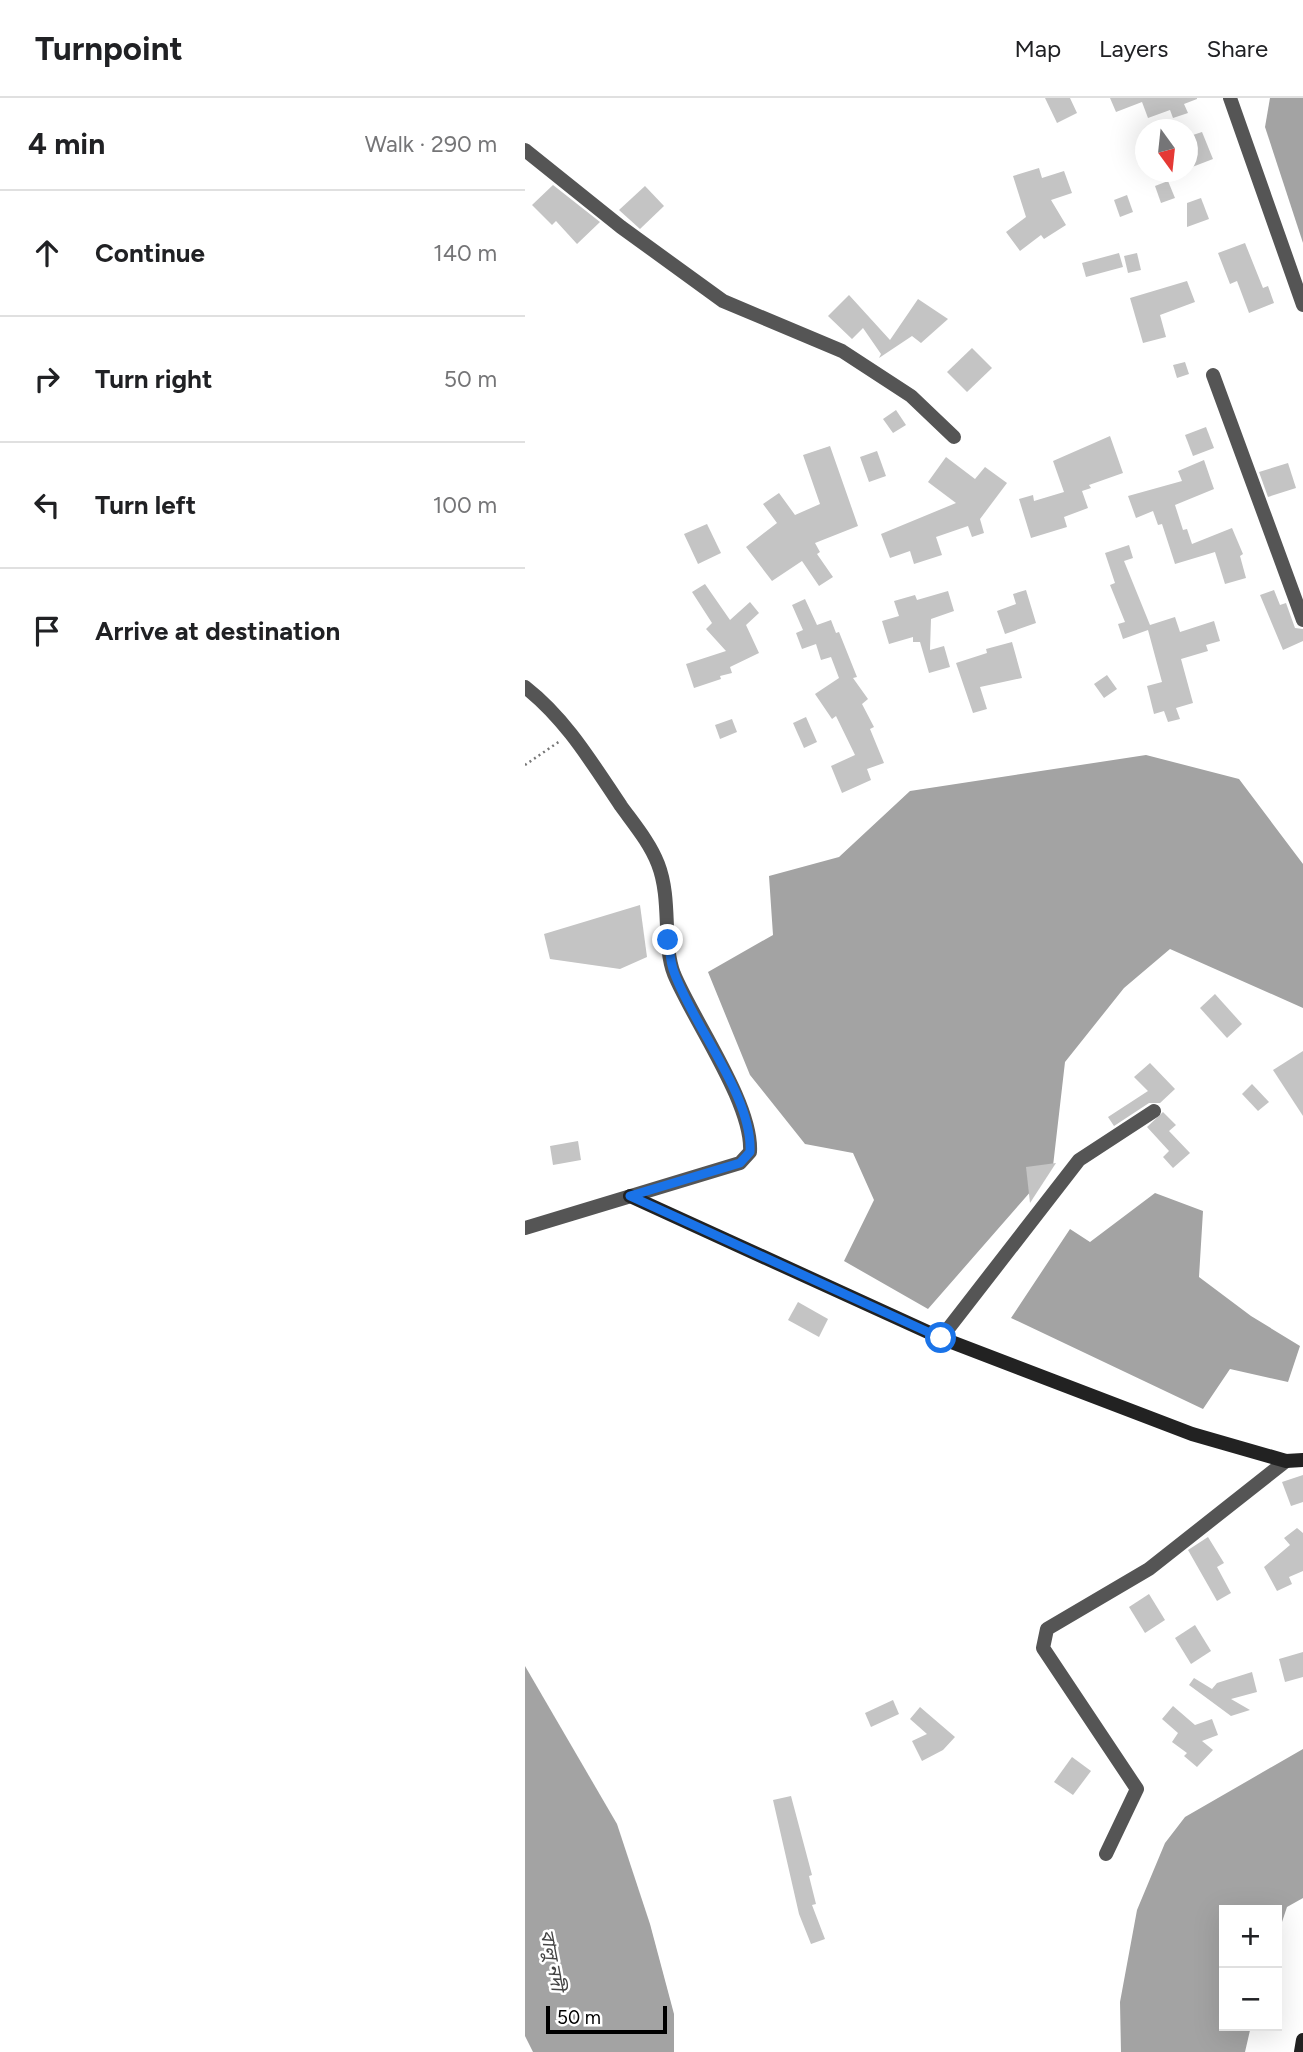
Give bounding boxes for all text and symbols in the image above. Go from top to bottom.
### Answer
text: Turnpoint [35,29,183,68]
text: Map [1014,34,1061,63]
text: Layers [1099,34,1168,63]
text: Share [1206,34,1268,63]
north arrow [1135,119,1198,182]
text: 4 min [28,125,105,162]
text: Walk · 290 m [365,130,497,158]
icon: ahead [28,234,66,272]
text: Continue [95,237,205,269]
text: 140 m [433,239,497,267]
icon: right [28,360,66,398]
text: Turn right [95,363,212,395]
text: 50 m [444,365,497,393]
icon: left [28,486,66,524]
text: Turn left [95,489,196,521]
text: 100 m [433,491,497,519]
icon: arrive [28,612,66,650]
text: Arrive at destination [95,615,340,647]
route end [652,924,683,955]
route start [925,1322,956,1353]
map controls [1219,1905,1282,2031]
button: + [1219,1905,1282,1968]
water label: বালু নদী [535,1927,570,1997]
button: − [1219,1968,1282,2031]
scale bar [546,2003,667,2035]
text: 50 m [557,2006,601,2029]

